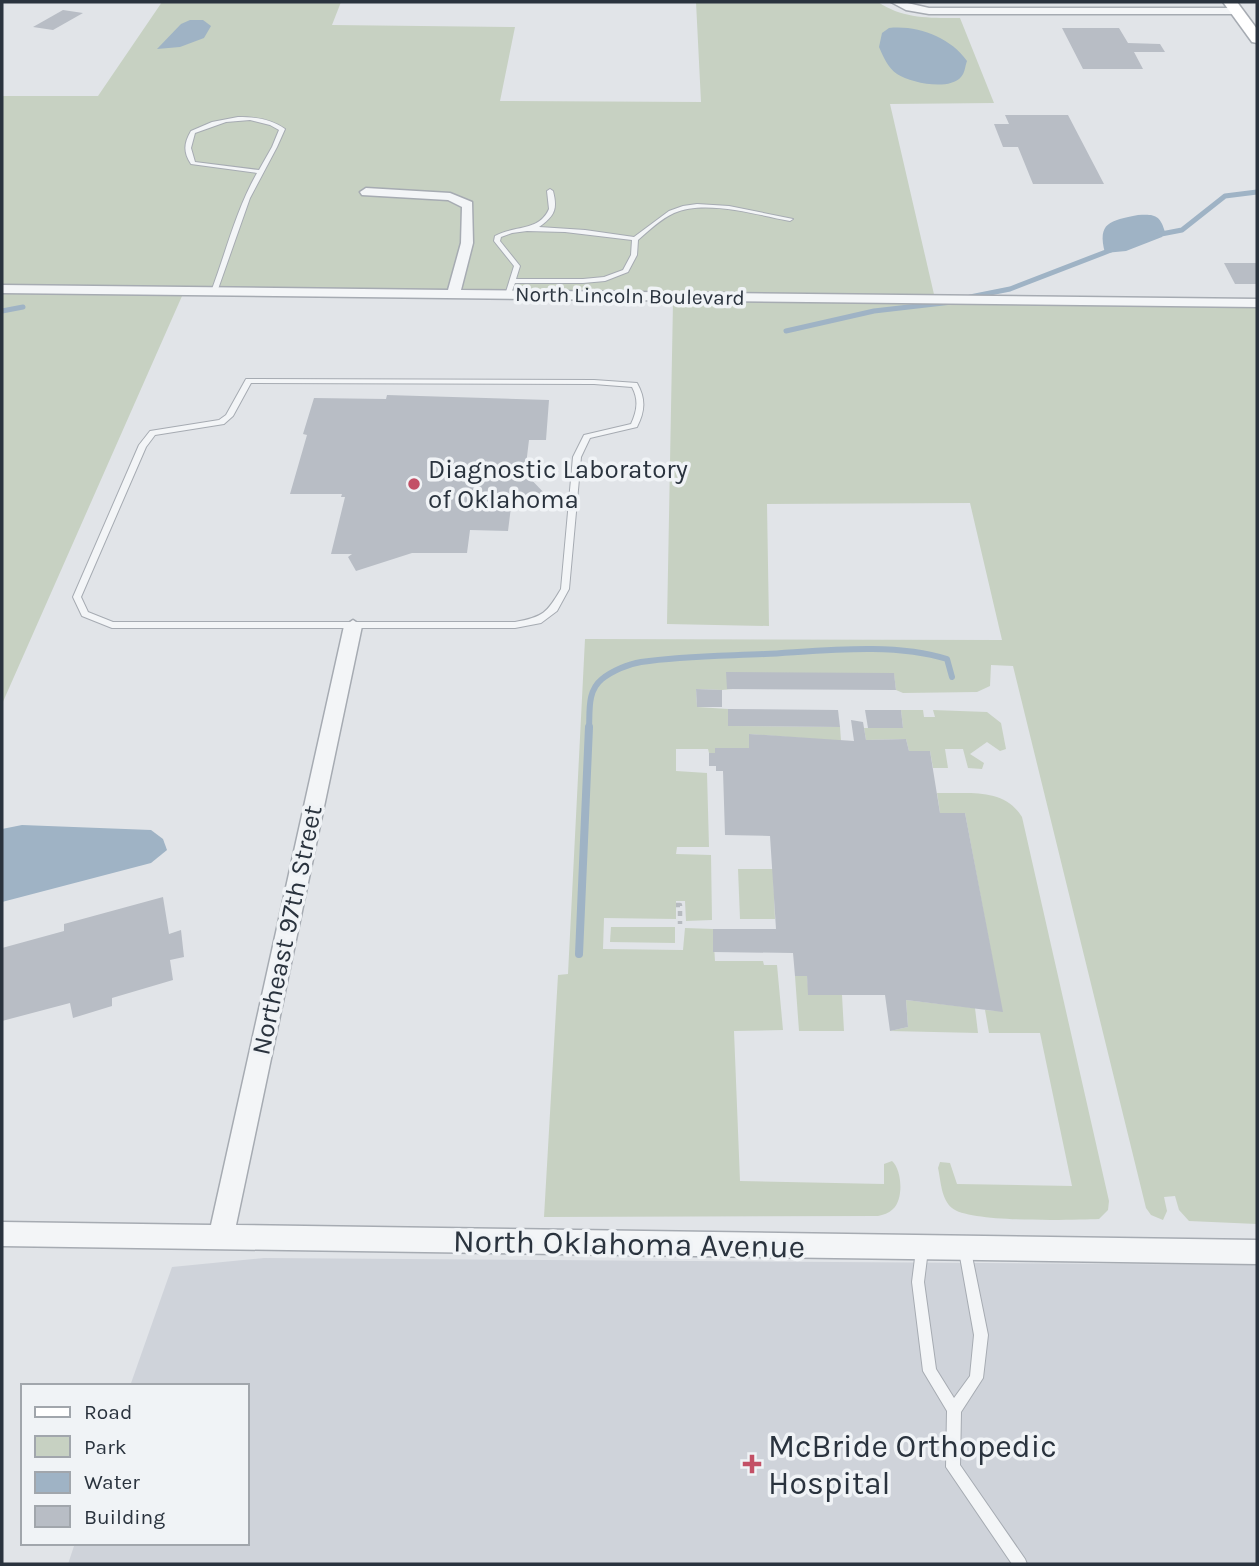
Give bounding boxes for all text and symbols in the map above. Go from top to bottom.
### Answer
street label: North Lincoln Boulevard [515,282,745,310]
place label: Diagnostic Laboratory of Oklahoma [428,454,688,515]
marker: Diagnostic Laboratory of Oklahoma [406,476,422,492]
street label: Northeast 97th Street [245,802,329,1058]
street label: North Oklahoma Avenue [452,1222,806,1266]
legend [21,1384,248,1545]
text: Road [84,1400,132,1424]
place label: McBride Orthopedic Hospital [768,1428,1057,1502]
text: Park [84,1435,127,1459]
marker: McBride Orthopedic Hospital [742,1454,762,1474]
text: Water [84,1470,140,1494]
text: Building [84,1505,165,1529]

